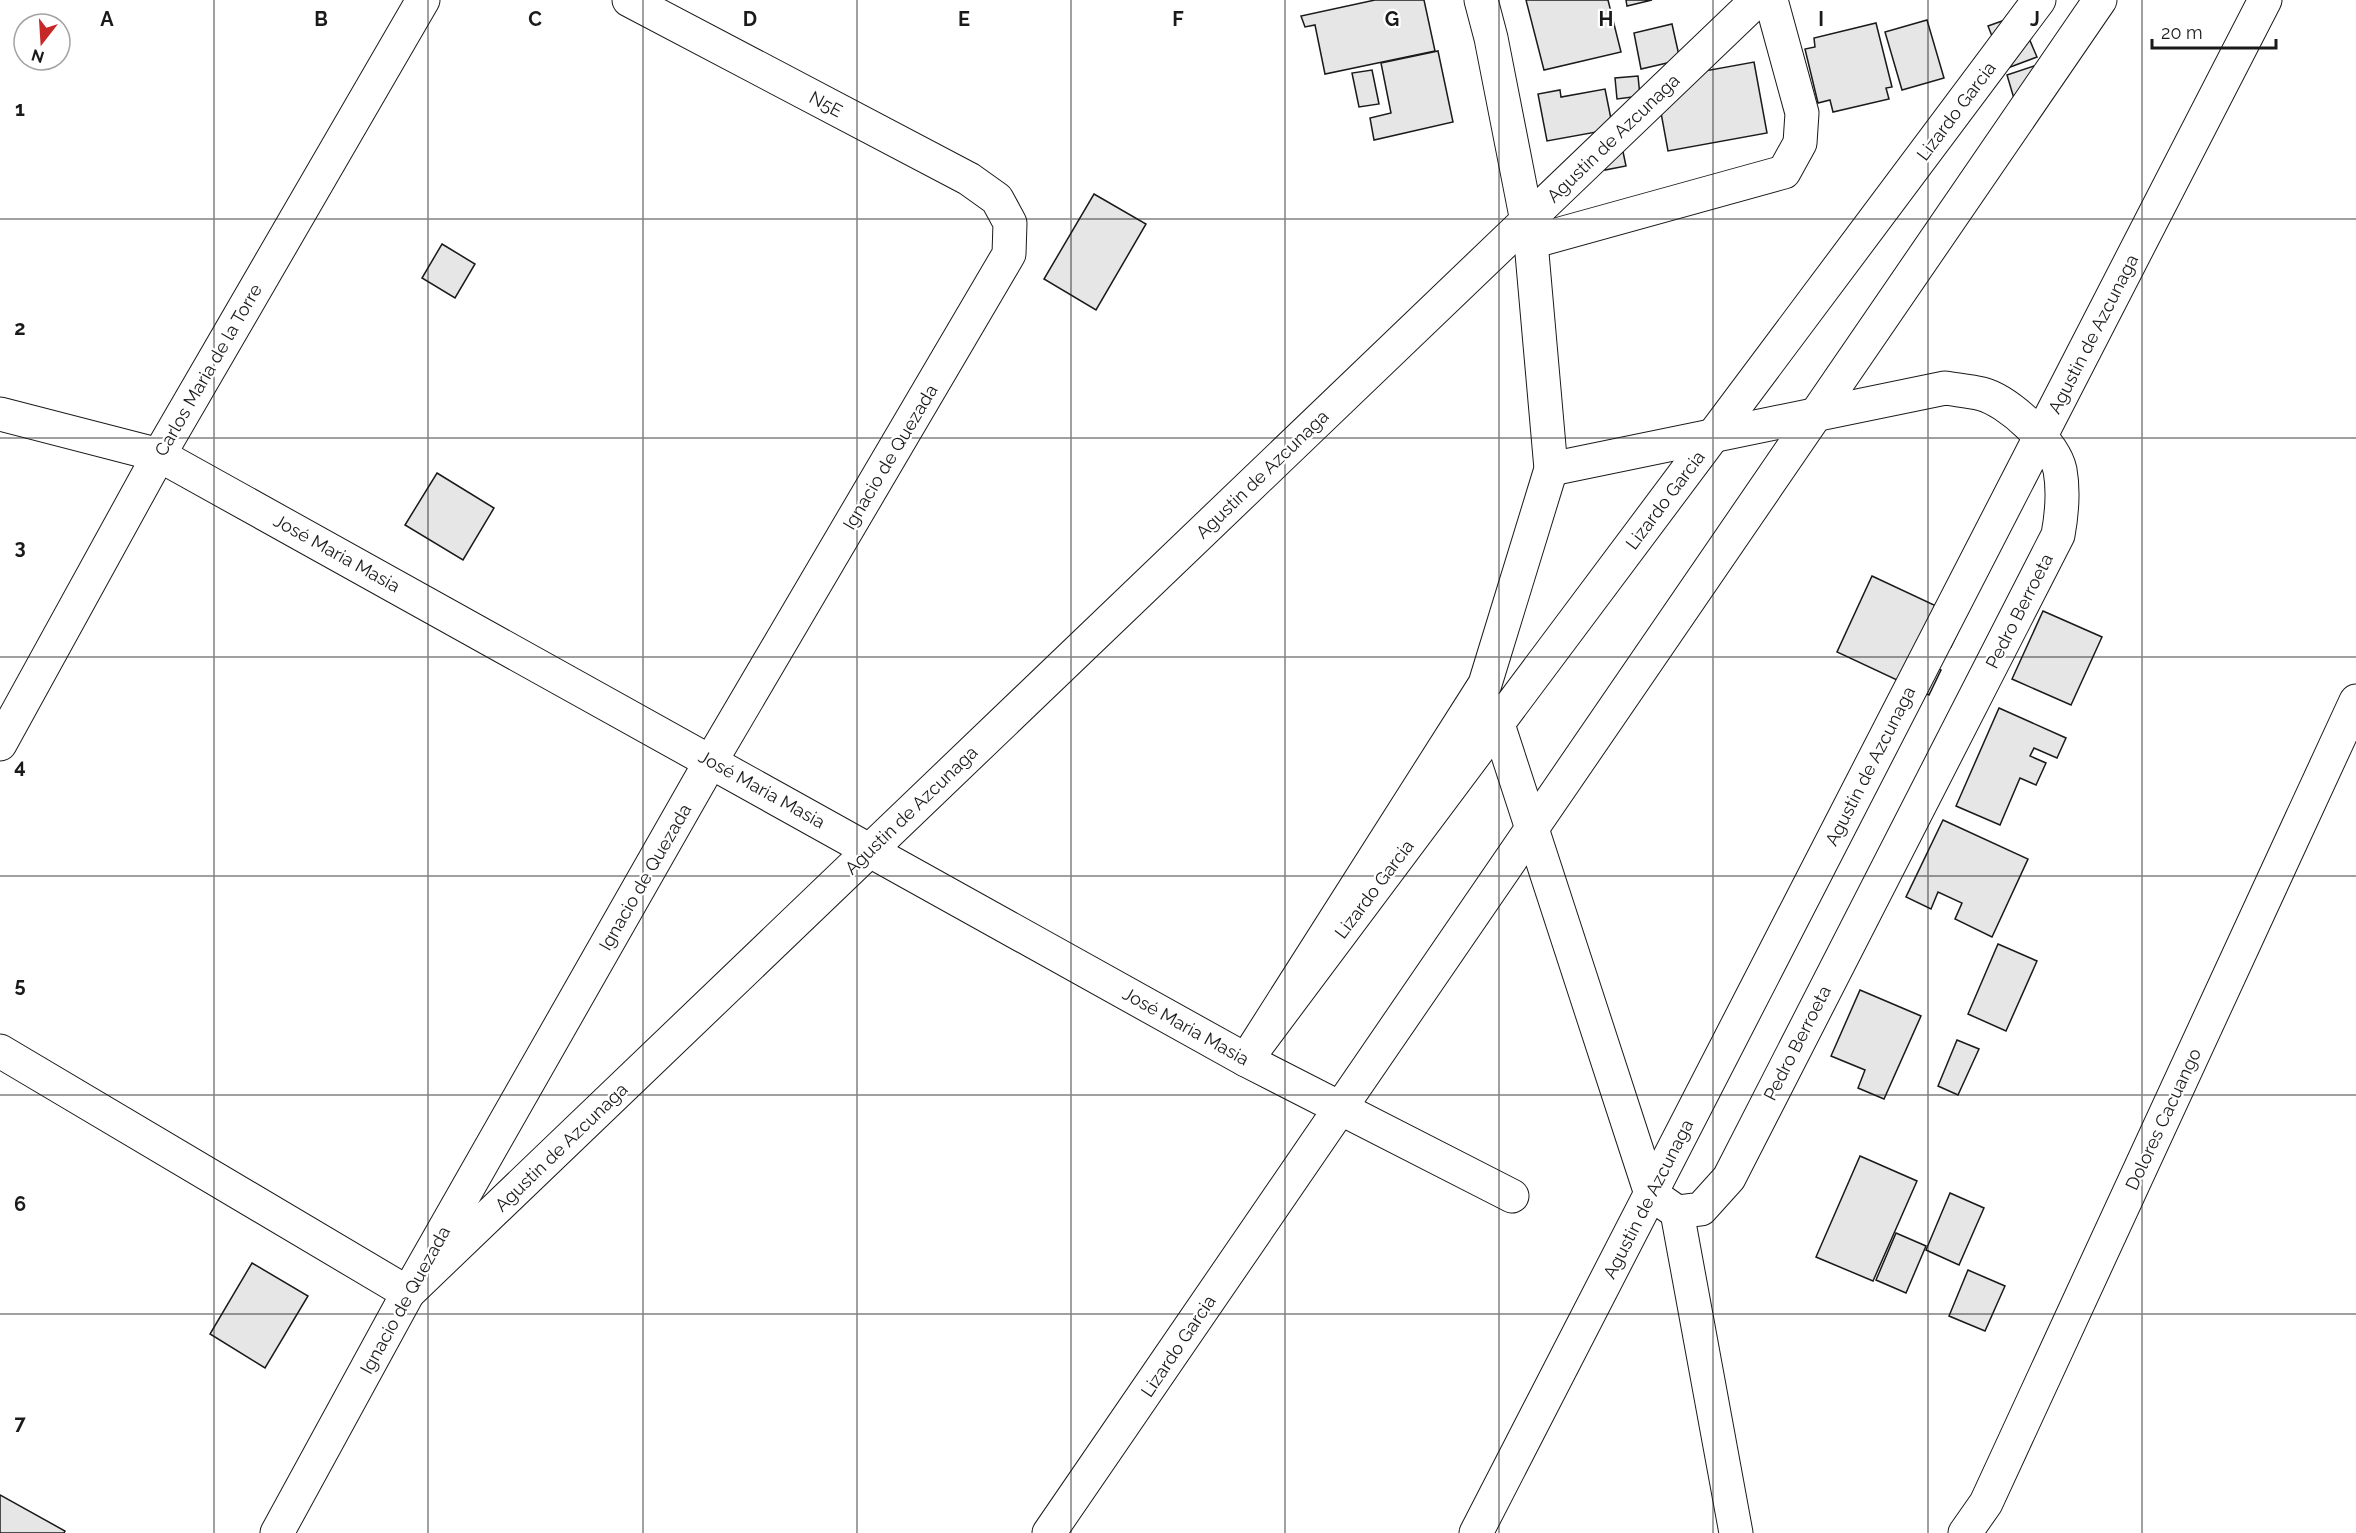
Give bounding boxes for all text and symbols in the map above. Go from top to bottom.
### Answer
text: A [100,7,114,31]
text: B [314,7,328,31]
text: C [528,7,542,31]
text: D [743,7,757,31]
text: E [958,7,970,31]
text: F [1172,7,1184,31]
text: G [1385,7,1399,31]
text: H [1599,7,1613,31]
text: I [1818,7,1824,31]
text: J [2030,7,2040,31]
north arrow [12,12,72,72]
scale bar [2152,12,2276,50]
text: 20 m [2161,22,2203,43]
text: N [29,45,46,67]
street label: Lizardo Garcia [1912,58,2000,164]
street label: Agustin de Azcunaga [1542,69,1684,207]
street label: N5E [806,87,846,121]
text: 1 [15,97,25,121]
street label: Agustin de Azcunaga [2044,251,2142,417]
street label: Carlos Maria de la Torre [150,280,266,460]
text: 2 [14,316,26,340]
street label: Ignacio de Quezada [838,381,942,533]
street label: Agustin de Azcunaga [1191,405,1333,543]
street label: Lizardo Garcia [1621,447,1709,553]
street label: José Maria Masia [270,510,404,596]
text: 3 [14,535,26,559]
street label: Pedro Berroeta [1981,550,2057,672]
street label: Agustin de Azcunaga [1821,683,1919,849]
street label: Agustin de Azcunaga [840,741,982,879]
street label: José Maria Masia [695,746,829,832]
text: 4 [14,754,26,778]
street label: Ignacio de Quezada [595,800,695,954]
street label: Lizardo Garcia [1330,836,1418,942]
text: 5 [14,973,26,997]
street label: Pedro Berroeta [1759,982,1835,1104]
street label: José Maria Masia [1119,983,1253,1069]
street label: Dolores Cacuango [2121,1045,2205,1193]
street label: Agustin de Azcunaga [490,1078,632,1216]
street label: Agustin de Azcunaga [1599,1116,1697,1282]
text: 6 [14,1192,26,1216]
street label: Ignacio de Quezada [356,1223,454,1377]
street label: Lizardo Garcia [1136,1291,1220,1401]
text: 7 [14,1411,26,1435]

